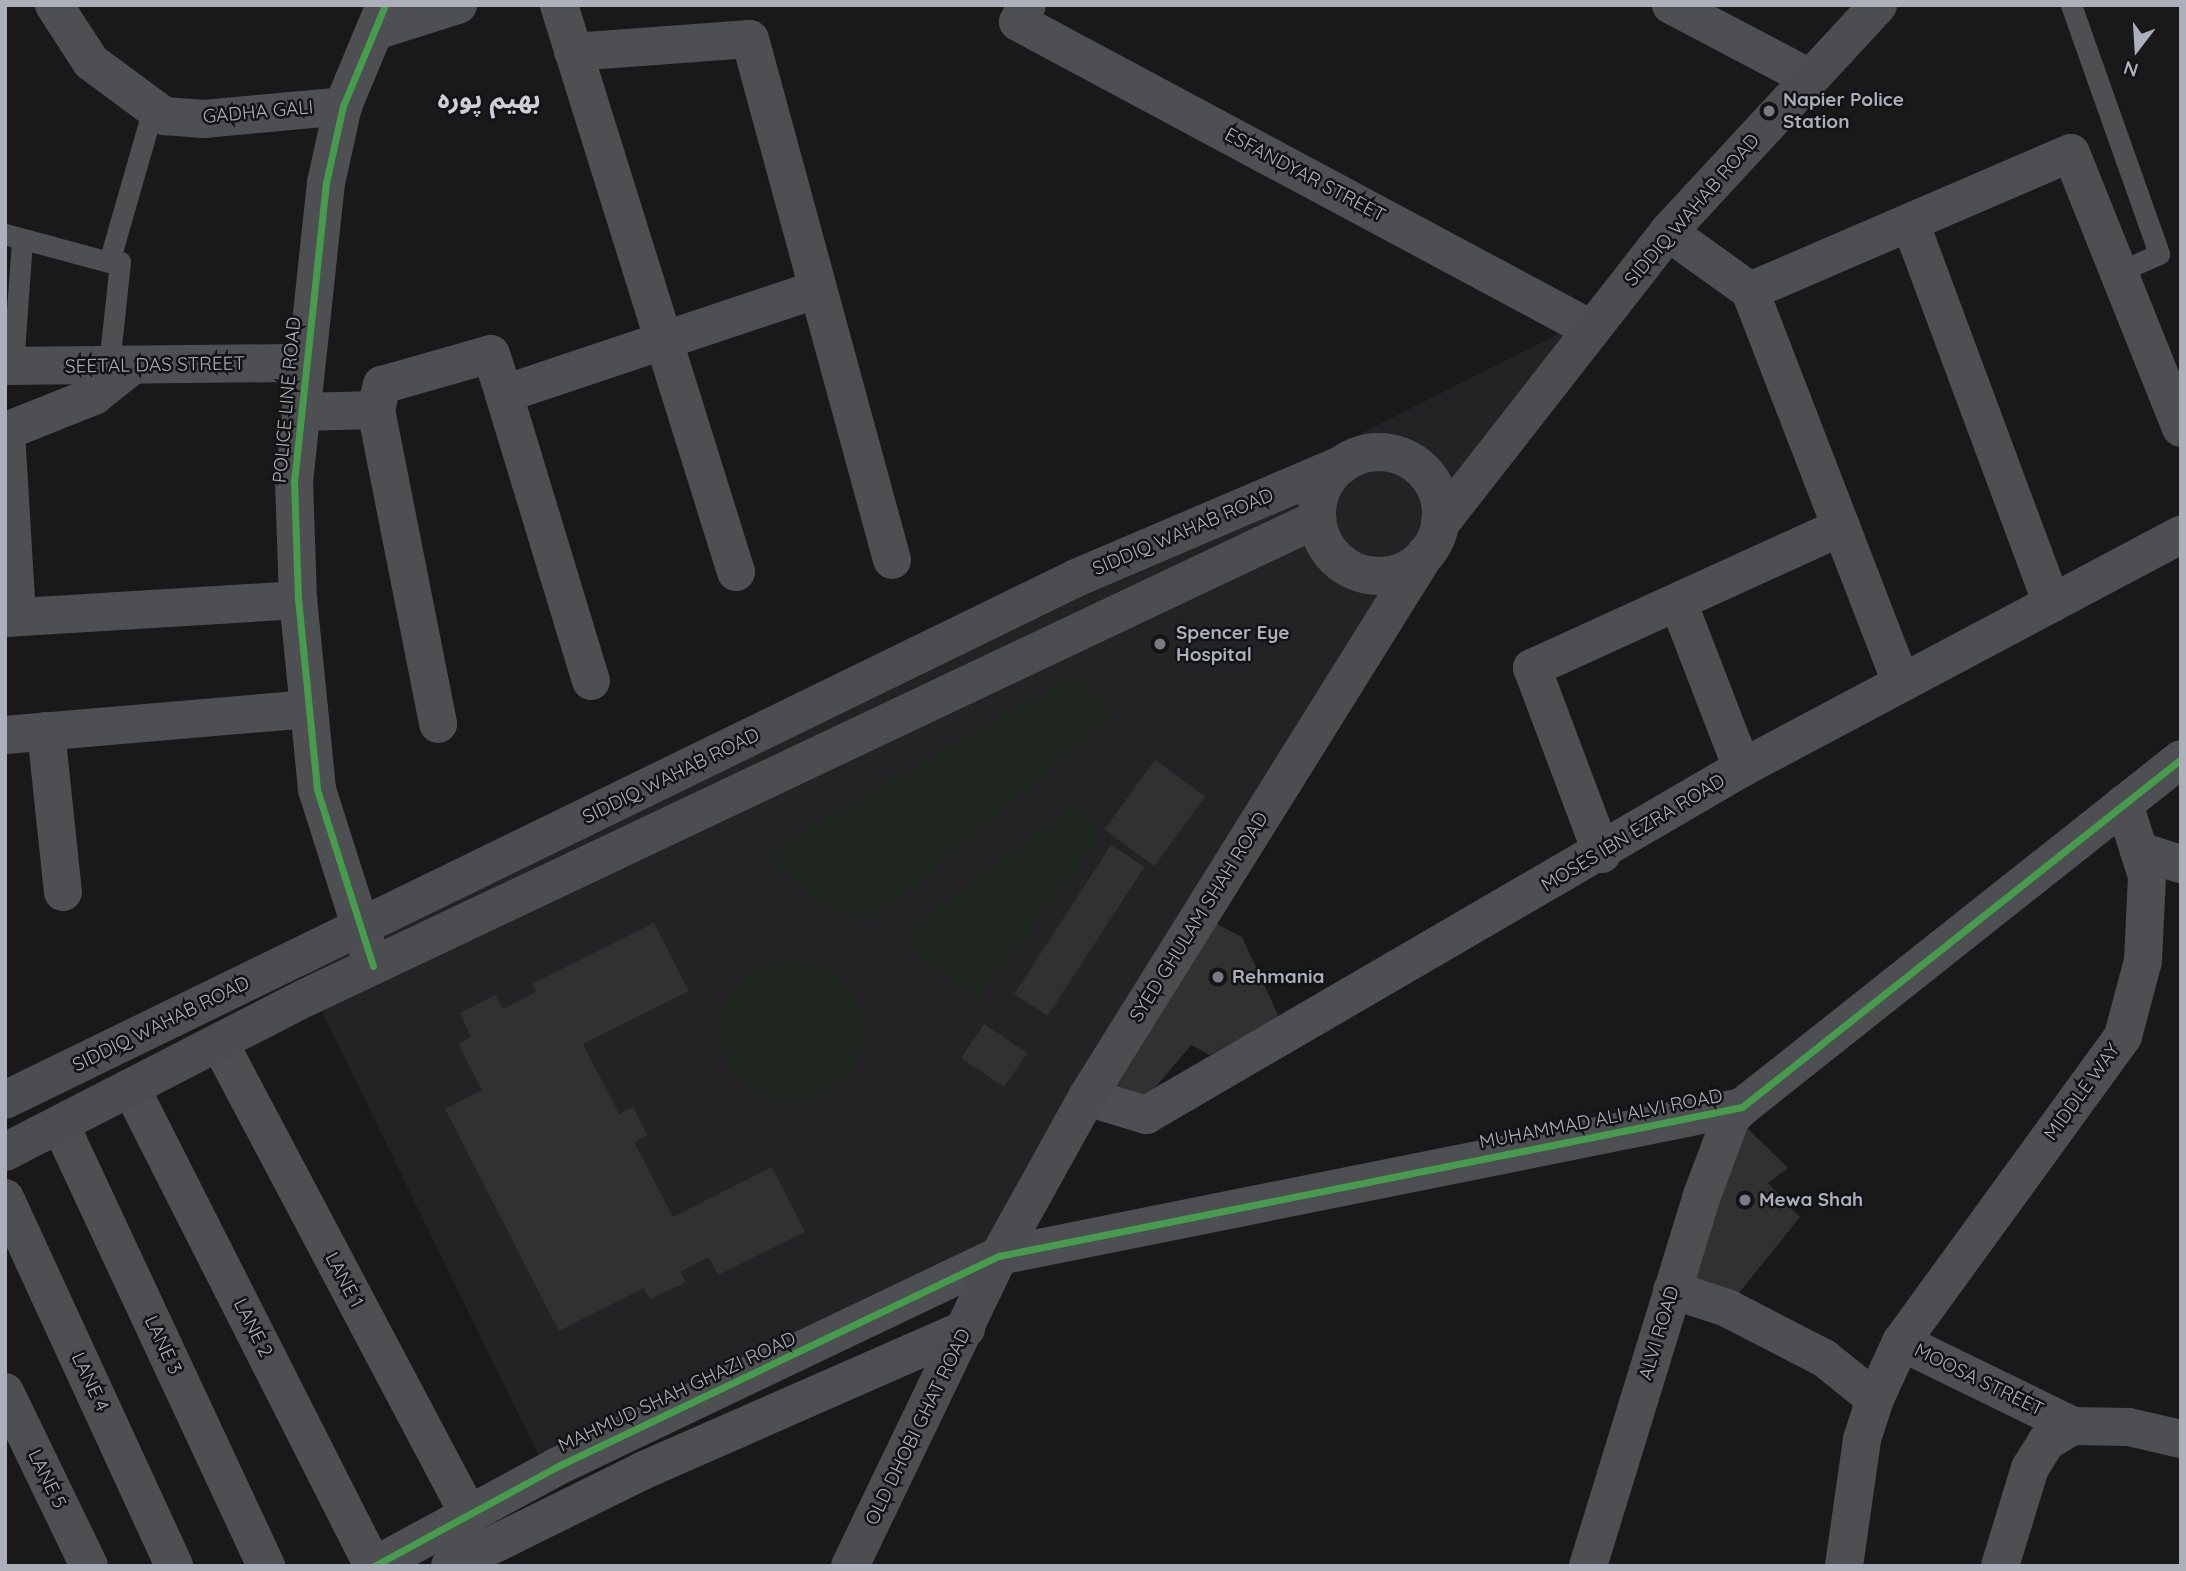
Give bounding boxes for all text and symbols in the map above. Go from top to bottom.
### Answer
north arrow [2102,14,2172,84]
text: N [2121,56,2141,83]
district label: بھیم پورہ [438,83,540,115]
place label: Napier Police Station [1783,89,1904,133]
street label: GADHA GALI [202,96,314,128]
marker: Napier Police Station [1761,103,1777,119]
street label: ESFANDYAR STREET [1221,123,1389,227]
street label: SIDDIQ WAHAB ROAD [1620,129,1764,291]
street label: POLICE LINE ROAD [268,316,306,484]
street label: SEETAL DAS STREET [65,352,245,378]
street label: SIDDIQ WAHAB ROAD [1089,484,1277,580]
place label: Spencer Eye Hospital [1176,622,1289,666]
marker: Spencer Eye Hospital [1150,634,1170,654]
street label: SIDDIQ WAHAB ROAD [579,723,763,829]
street label: MOSES IBN EZRA ROAD [1537,769,1729,897]
street label: SYED GHULAM SHAH ROAD [1125,808,1273,1026]
place label: Rehmania [1232,966,1324,988]
marker: Rehmania [1210,969,1226,985]
street label: SIDDIQ WAHAB ROAD [69,971,253,1077]
street label: MIDDLE WAY [2039,1039,2125,1145]
street label: MUHAMMAD ALI ALVI ROAD [1478,1084,1724,1154]
place label: Mewa Shah [1759,1189,1863,1211]
marker: Mewa Shah [1737,1192,1753,1208]
street label: LANE 1 [320,1248,368,1312]
street label: ALVI ROAD [1634,1283,1684,1383]
street label: LANE 2 [229,1295,277,1361]
street label: LANE 3 [140,1312,186,1378]
street label: OLD DHOBI GHAT ROAD [861,1325,975,1529]
street label: MAHMUD SHAH GHAZI ROAD [555,1327,799,1457]
street label: MOOSA STREET [1911,1339,2047,1421]
street label: LANE 4 [67,1349,113,1415]
street label: LANE 5 [23,1446,71,1512]

